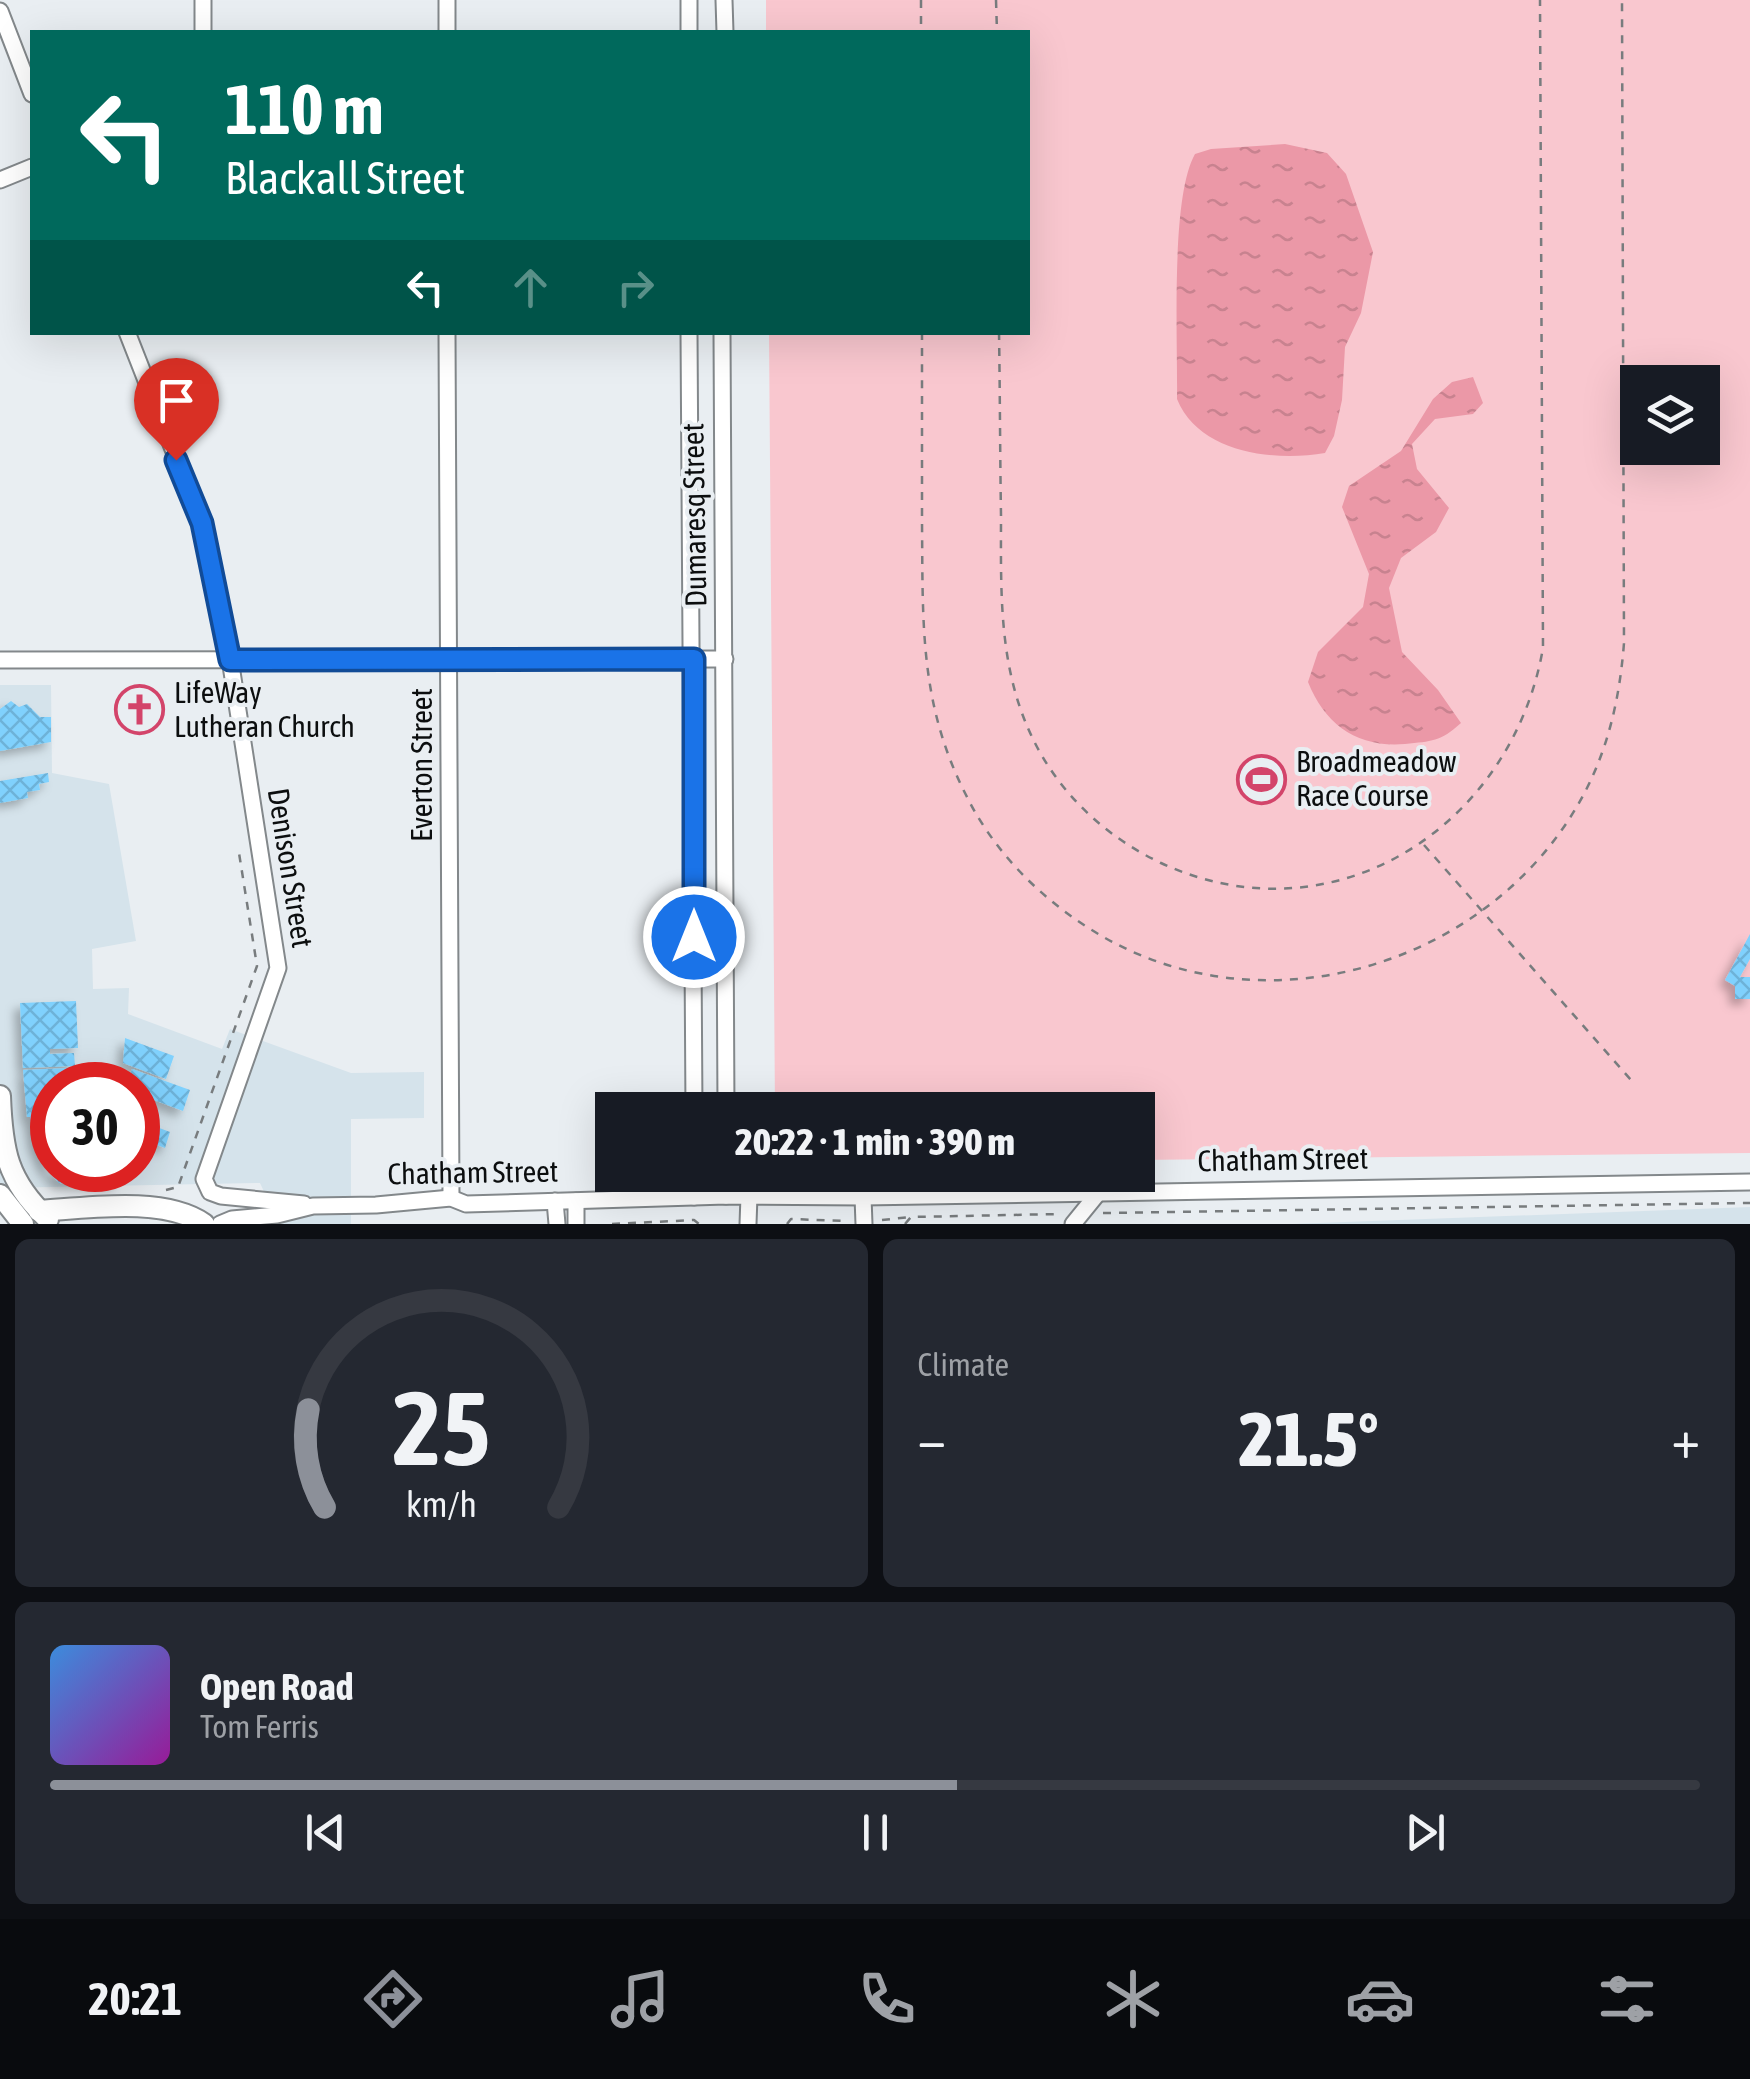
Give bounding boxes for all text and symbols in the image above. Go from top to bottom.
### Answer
text: 110 m [225,69,384,149]
icon: left [60,70,190,200]
text: Blackall Street [225,152,465,204]
icon: left [398,260,453,315]
icon: ahead [503,260,558,315]
icon: right [608,260,663,315]
pin [134,358,219,461]
map controls [1620,365,1720,465]
button: layers [1620,365,1720,465]
icon: arrive [149,373,204,428]
street label: Dumaresq Street [675,423,713,607]
place label: LifeWay Lutheran Church [174,675,355,743]
church icon: LifeWay Lutheran Church [113,684,165,736]
street label: Everton Street [404,688,438,842]
place label: Broadmeadow Race Course [1296,744,1457,812]
sports icon: Broadmeadow Race Course [1235,753,1287,805]
street label: Denison Street [262,786,320,950]
position arrow [642,885,746,989]
speed limit sign: 30 [30,1062,160,1192]
text: 20:22 · 1 min · 390 m [735,1120,1015,1163]
street label: Chatham Street [1197,1141,1369,1177]
street label: Chatham Street [387,1154,559,1190]
text: Climate [918,1346,1009,1383]
text: 25 [392,1368,490,1487]
text: 21.5° [1239,1396,1379,1482]
text: − [918,1407,946,1470]
text: + [1671,1407,1700,1470]
text: km/h [406,1484,477,1525]
text: Open Road [200,1665,354,1708]
text: Tom Ferris [200,1708,319,1745]
icon: previous [298,1805,353,1860]
icon: pause [848,1805,903,1860]
icon: next [1398,1805,1453,1860]
icon: directions [358,1964,428,2034]
icon: music [605,1964,675,2034]
icon: phone [852,1964,922,2034]
icon: climate [1098,1964,1168,2034]
icon: car [1345,1964,1415,2034]
icon: filters [1592,1964,1662,2034]
text: 20:21 [88,1973,182,2025]

